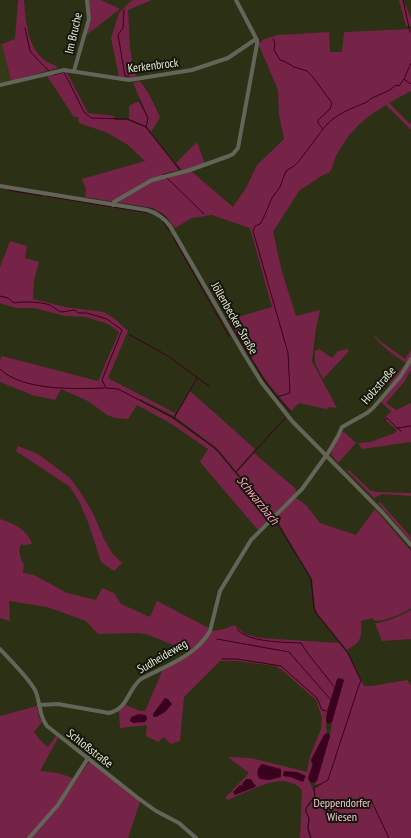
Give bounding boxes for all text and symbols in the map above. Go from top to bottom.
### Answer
street label: Im Bruche [61,11,85,55]
street label: Kerkenbrock [127,54,180,76]
street label: Jöllenbecker Straße [208,278,262,357]
street label: Holzstraße [358,363,398,407]
water label: Schwarzbach [233,472,284,529]
street label: Sudheideweg [134,636,190,676]
street label: Schloßstraße [64,725,116,771]
park label: Deppendorfer Wiesen [314,795,371,824]

